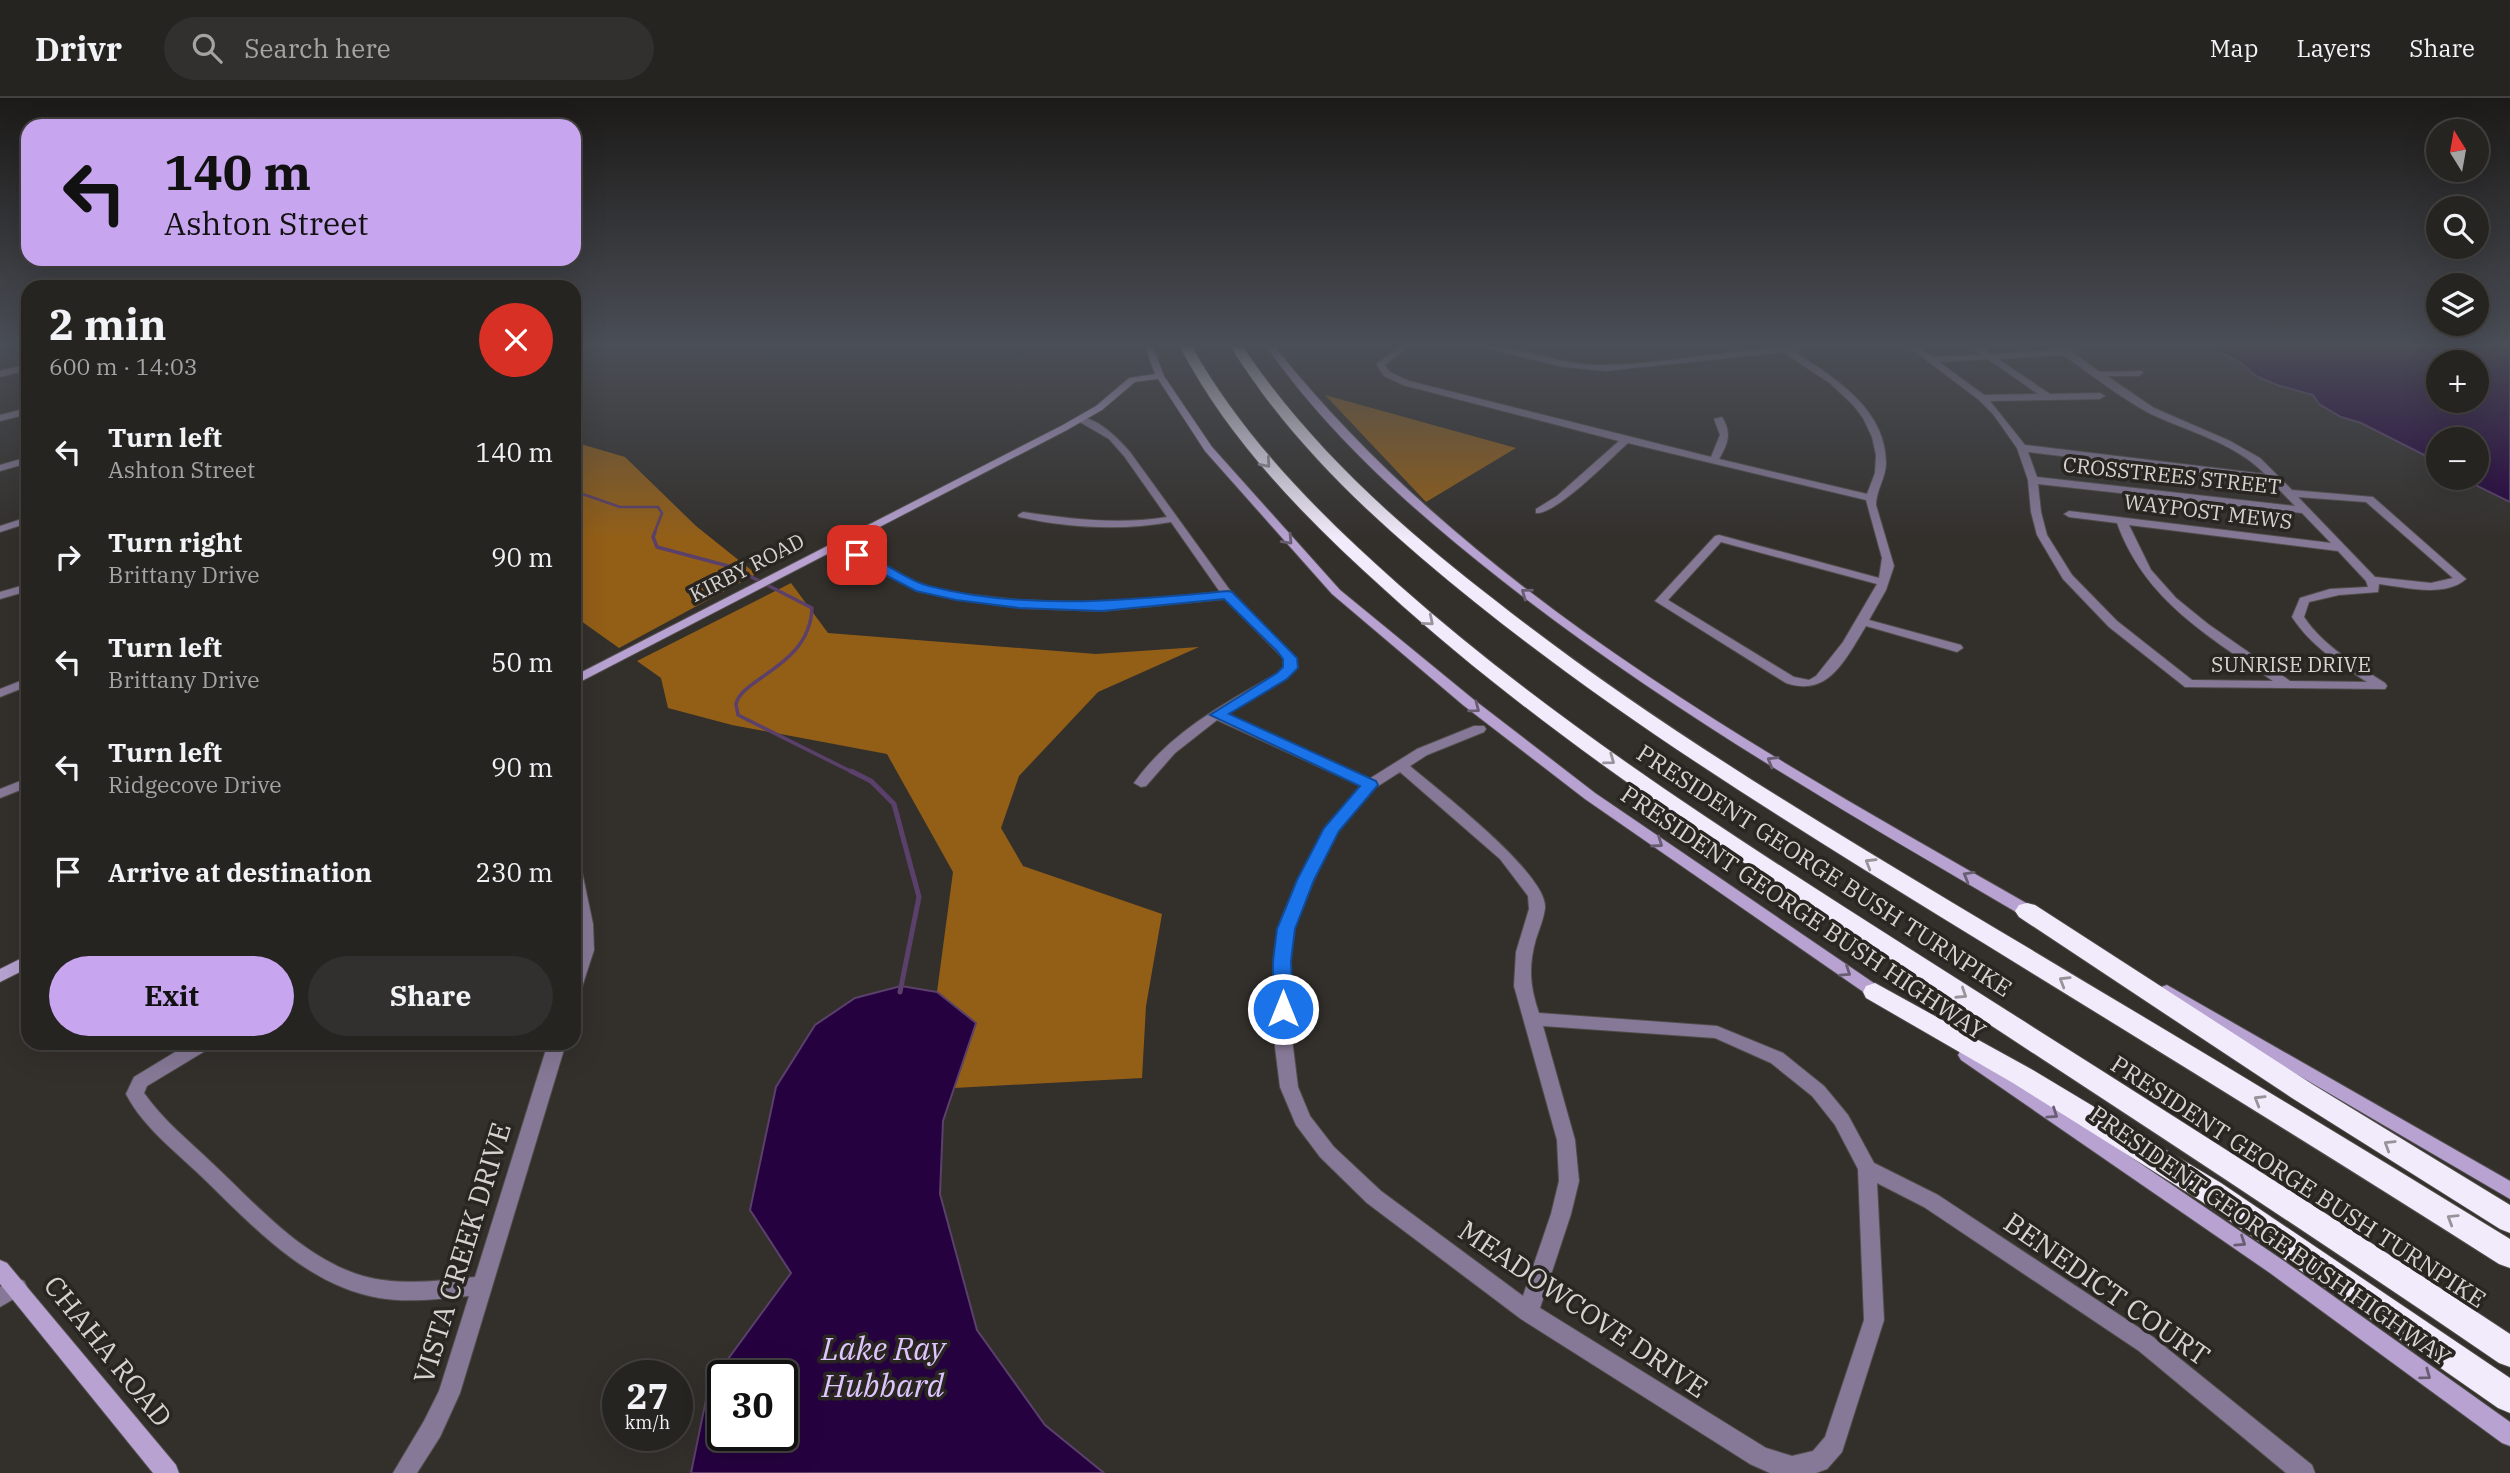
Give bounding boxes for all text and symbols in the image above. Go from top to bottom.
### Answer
search box [164,17,654,80]
text: Drivr [35,27,122,70]
icon: search [188,29,226,67]
text: Search here [244,31,391,65]
text: Map [2210,32,2258,64]
text: Layers [2296,32,2371,64]
text: Share [2409,32,2475,64]
north arrow [2426,119,2488,182]
map controls [2426,119,2489,490]
text: 140 m [164,140,311,203]
icon: left [49,147,140,238]
button: search [2426,196,2489,259]
text: Ashton Street [164,202,369,244]
button: layers [2426,273,2489,336]
text: 2 min [49,297,167,352]
button: close [479,303,553,377]
button: + [2426,350,2489,413]
text: 600 m · 14:03 [49,351,198,381]
text: Turn left [108,420,222,454]
button: − [2426,427,2489,490]
icon: left [49,433,87,471]
text: 140 m [475,435,553,469]
street label: CROSSTREES STREET [2062,450,2283,500]
text: Ashton Street [108,454,255,484]
one-way arrow [1258,455,1270,468]
street label: WAYPOST MEWS [2122,487,2294,535]
text: Turn right [108,525,242,559]
pin [827,525,887,585]
street label: KIRBY ROAD [684,526,809,608]
one-way arrow [1280,532,1292,545]
icon: arrive [838,536,876,574]
icon: right [49,538,87,576]
text: 90 m [491,540,553,574]
text: Brittany Drive [108,559,259,589]
one-way arrow [1521,589,1533,601]
one-way arrow [1421,613,1434,625]
text: Turn left [108,630,222,664]
icon: left [49,643,87,681]
text: 50 m [491,645,553,679]
street label: SUNRISE DRIVE [2211,650,2371,678]
text: Brittany Drive [108,664,259,694]
one-way arrow [1467,700,1480,712]
text: Turn left [108,735,222,769]
street label: PRESIDENT GEORGE BUSH TURNPIKE [1631,737,2018,1004]
icon: left [49,748,87,786]
text: 90 m [491,750,553,784]
one-way arrow [1602,752,1615,764]
one-way arrow [1767,756,1780,769]
text: Ridgecove Drive [108,769,282,799]
street label: PRESIDENT GEORGE BUSH HIGHWAY [1615,778,1992,1047]
one-way arrow [1650,835,1663,847]
icon: arrive [49,853,87,891]
text: Arrive at destination [108,855,372,889]
text: 230 m [475,855,553,889]
one-way arrow [1864,859,1877,872]
one-way arrow [1963,872,1976,885]
button: Exit [49,956,294,1036]
button: Share [308,956,553,1036]
one-way arrow [1838,964,1851,976]
position arrow [1246,972,1320,1046]
one-way arrow [2059,977,2072,990]
one-way arrow [1955,986,1968,999]
street label: PRESIDENT GEORGE BUSH TURNPIKE [2105,1048,2492,1315]
one-way arrow [2253,1095,2266,1108]
street label: PRESIDENT GEORGE BUSH HIGHWAY [2084,1098,2457,1373]
one-way arrow [2045,1106,2058,1118]
street label: VISTA CREEK DRIVE [404,1118,519,1388]
one-way arrow [2384,1141,2397,1154]
street label: BENEDICT COURT [1997,1204,2218,1374]
street label: MEADOWCOVE DRIVE [1452,1211,1715,1406]
one-way arrow [2447,1214,2460,1227]
one-way arrow [2233,1234,2246,1246]
street label: CHAHA ROAD [36,1268,181,1434]
water label: Lake Ray Hubbard [820,1327,947,1406]
speed limit sign: 30 [707,1360,798,1451]
one-way arrow [2418,1366,2431,1379]
text: 27 [626,1373,669,1419]
text: km/h [625,1411,670,1434]

